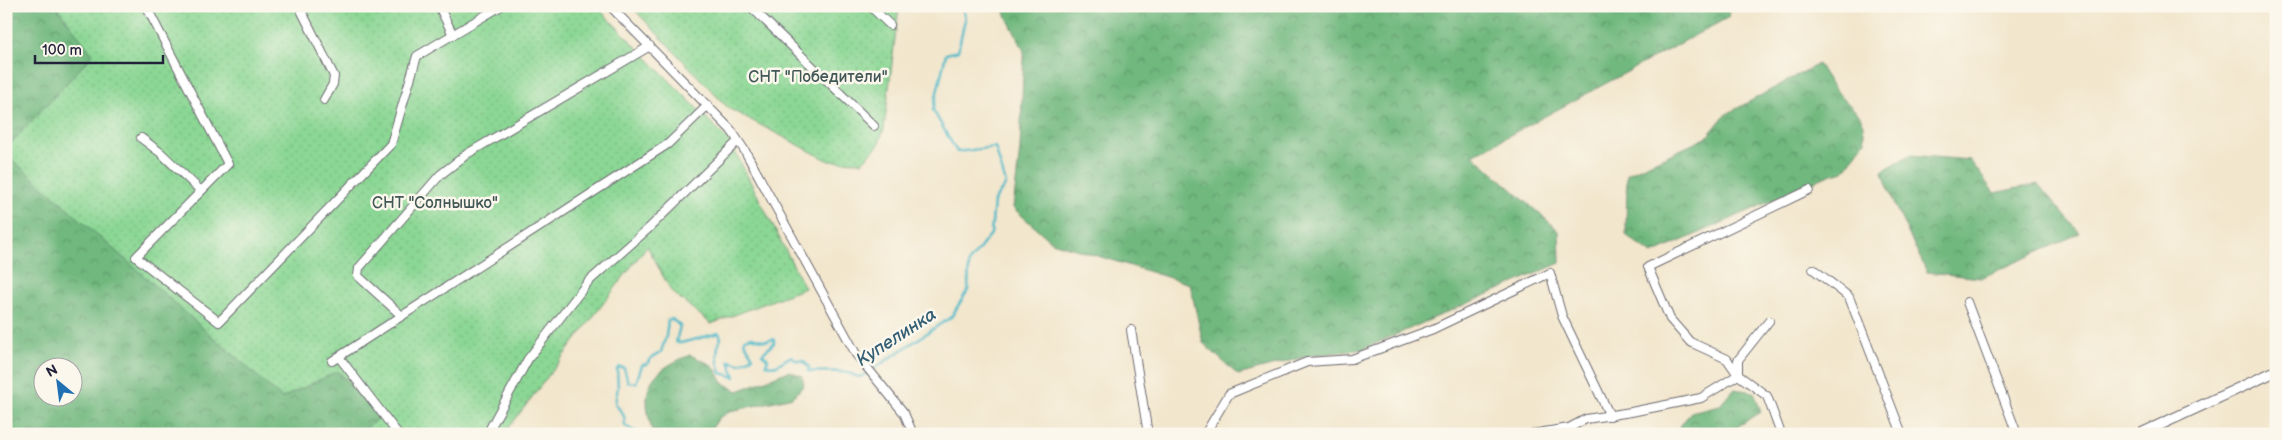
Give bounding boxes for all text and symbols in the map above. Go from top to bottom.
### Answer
scale bar [35,32,162,64]
text: 100 m [42,41,82,60]
park label: СНТ "Победители" [748,68,888,87]
park label: СНТ "Солнышко" [372,194,498,213]
water label: Купелинка [852,304,940,371]
north arrow [32,358,82,408]
text: N [43,361,61,381]

